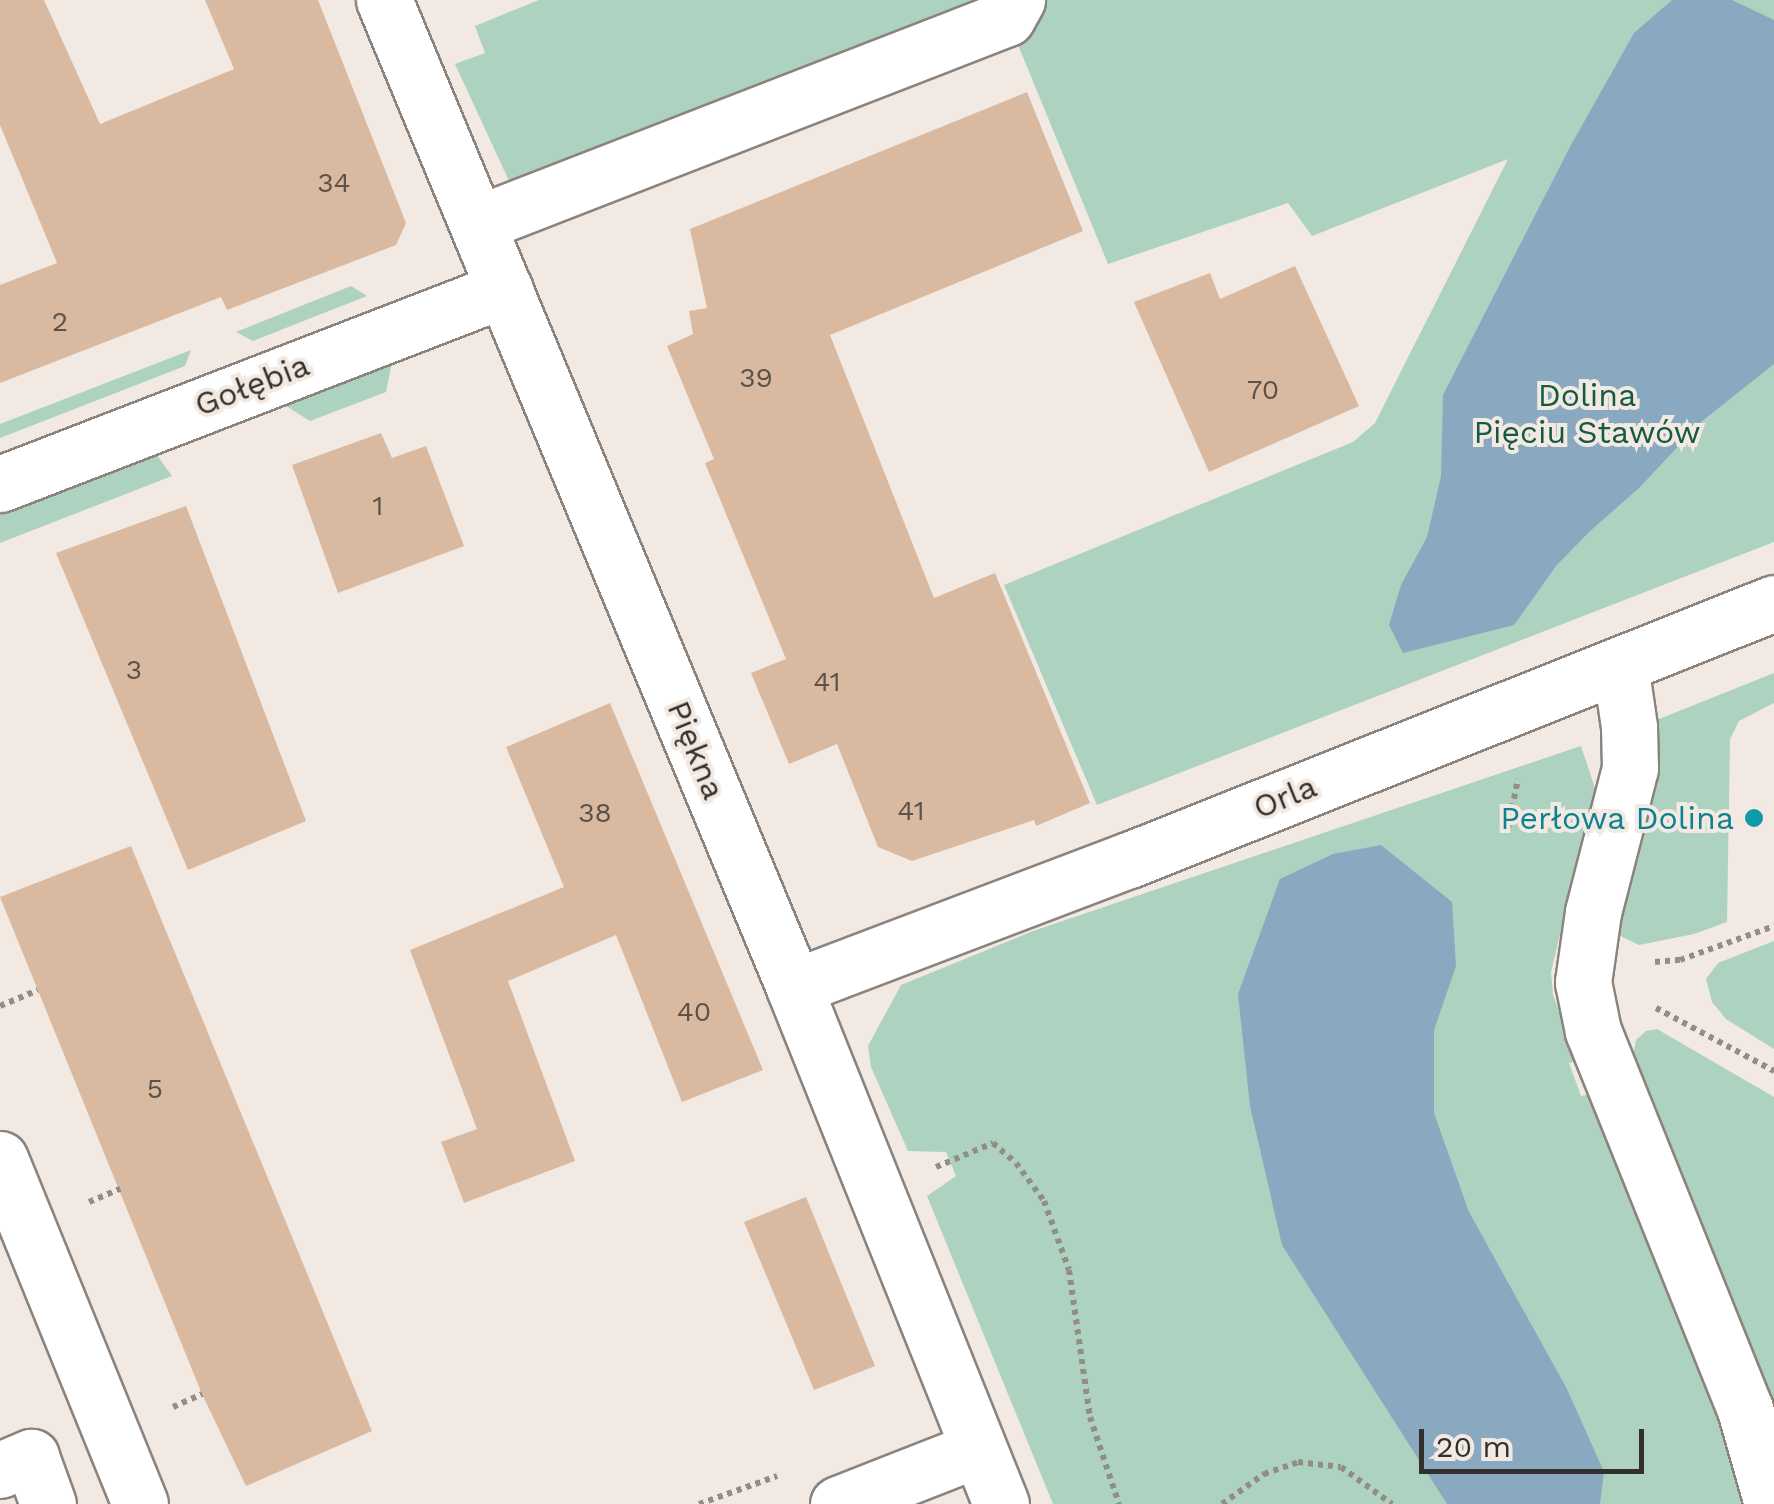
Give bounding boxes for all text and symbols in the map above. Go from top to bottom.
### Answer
house number: 34 [317,166,351,200]
house number: 2 [52,305,68,339]
street label: Gołębia [189,346,315,424]
house number: 39 [739,361,773,395]
house number: 70 [1247,373,1279,407]
park label: Dolina Pięciu Stawów [1474,377,1700,452]
house number: 1 [373,489,383,523]
house number: 3 [126,653,142,687]
house number: 41 [813,665,841,699]
street label: Piękna [659,695,733,805]
street label: Orla [1248,767,1322,827]
house number: 41 [897,794,925,828]
house number: 38 [578,796,612,830]
place label: Perłowa Dolina [1500,799,1734,837]
marker: Perłowa Dolina [1743,807,1765,829]
house number: 40 [677,995,711,1029]
house number: 5 [147,1072,163,1106]
scale bar [1424,1409,1649,1471]
text: 20 m [1436,1429,1511,1464]

